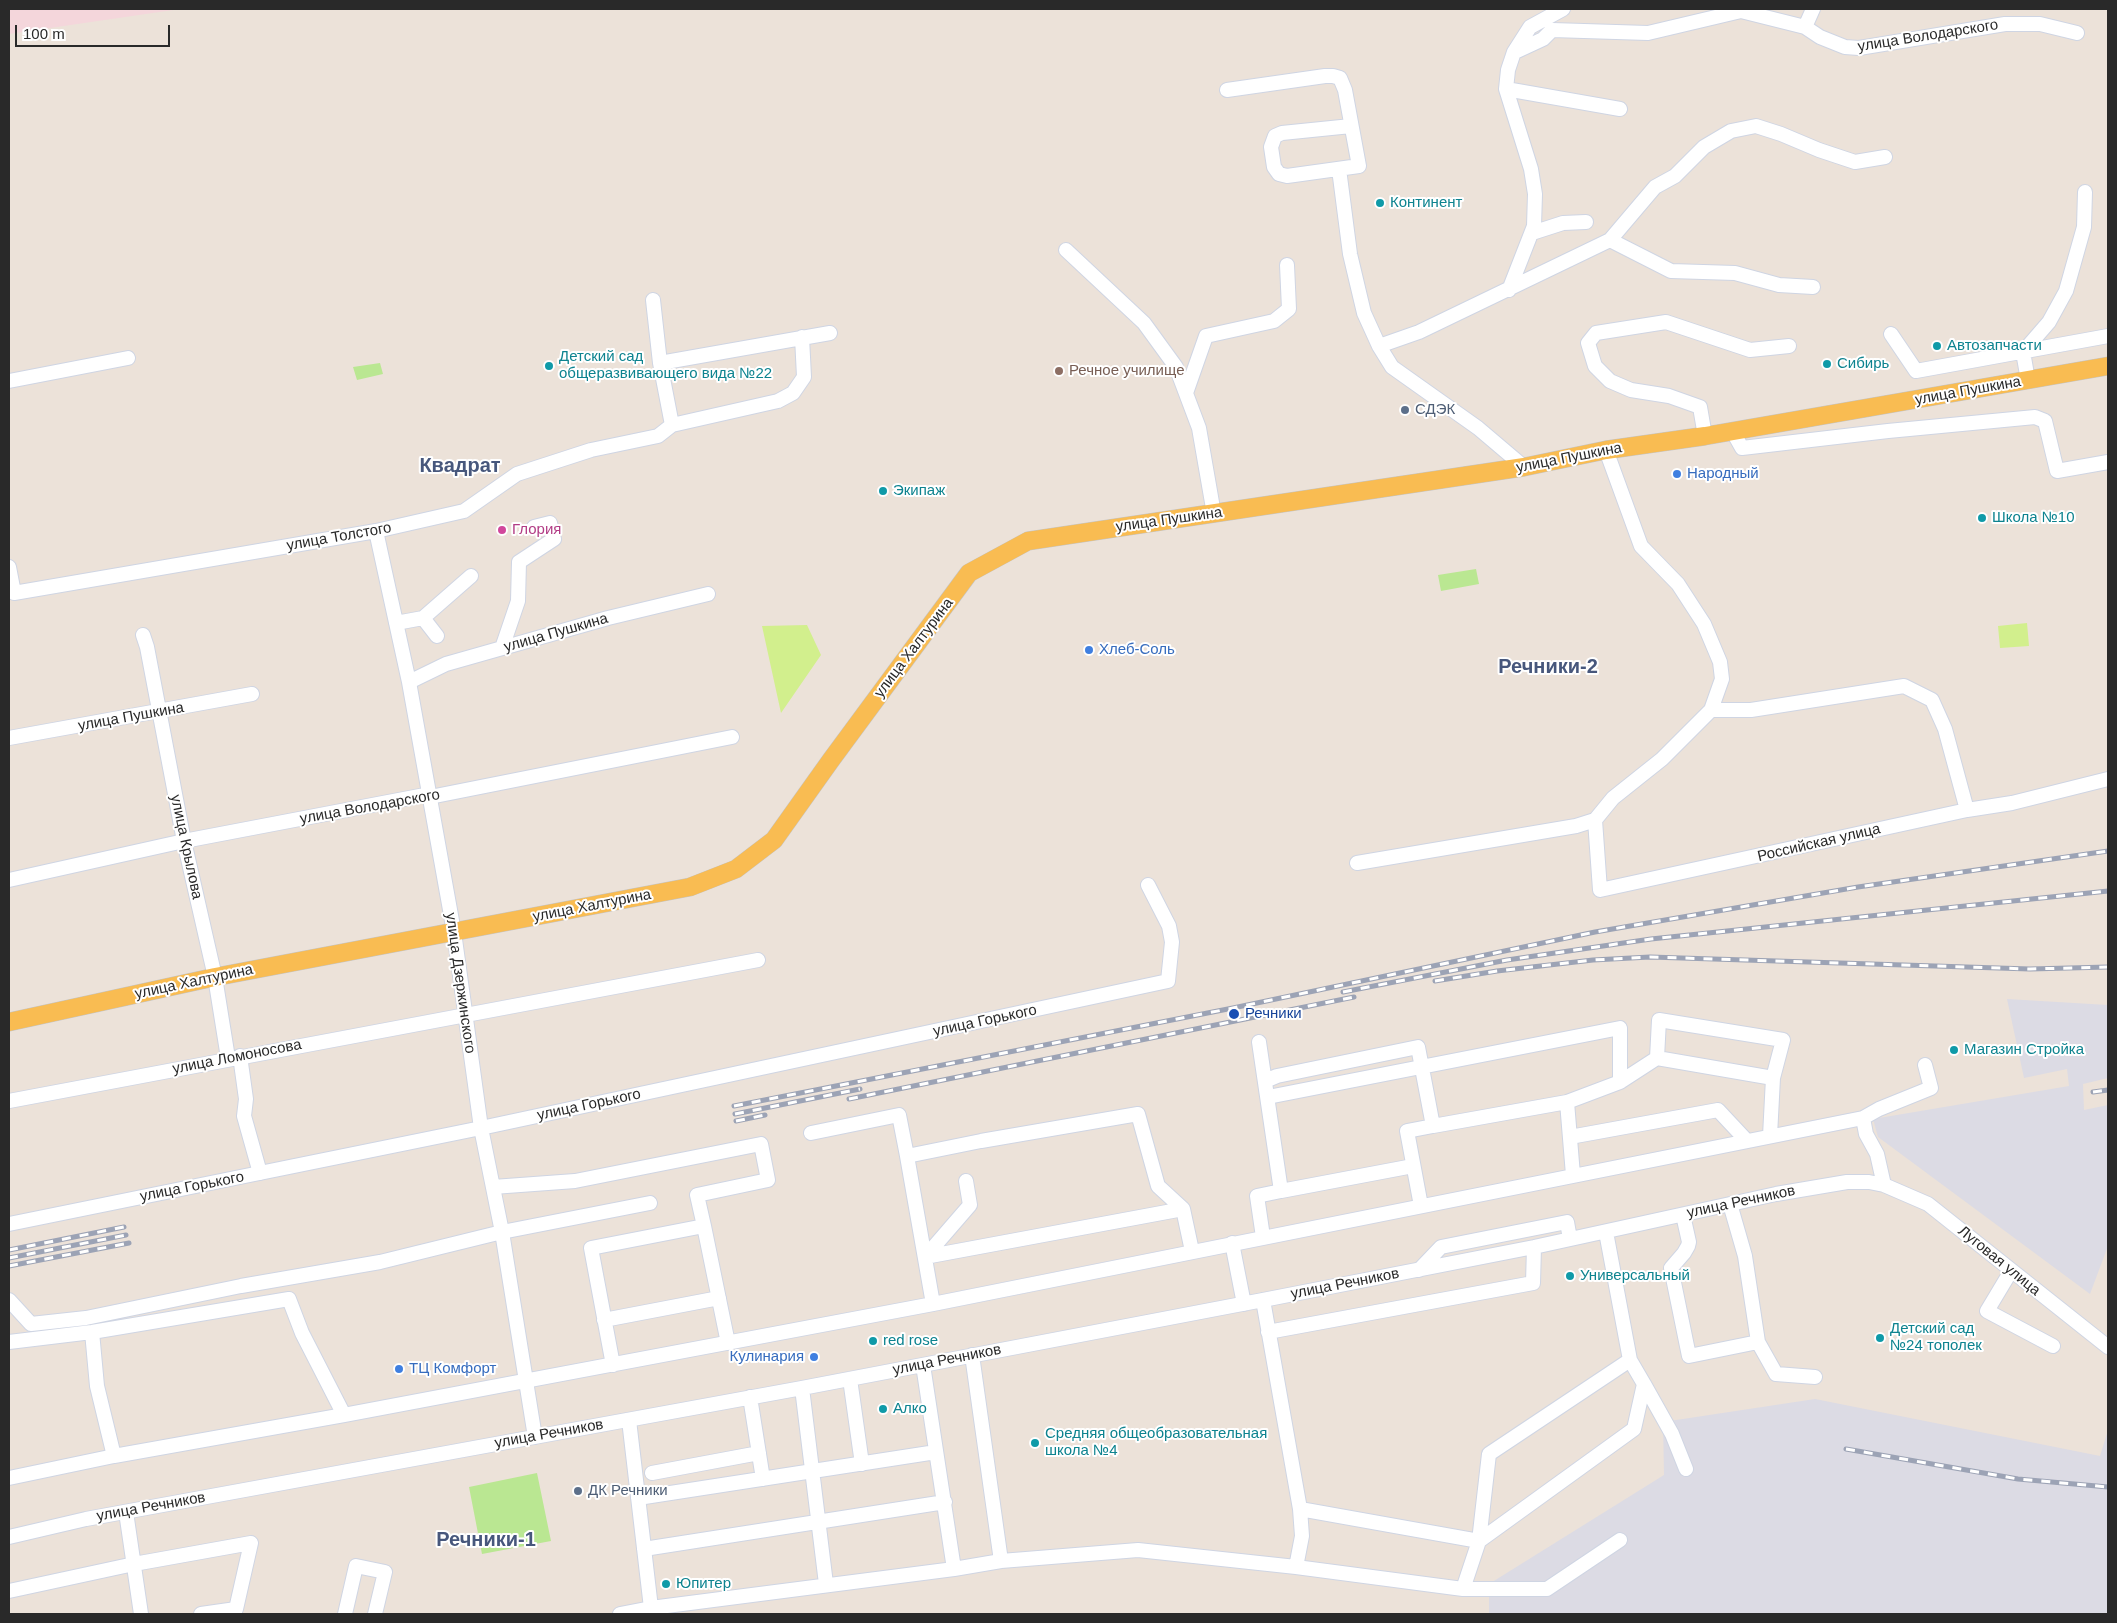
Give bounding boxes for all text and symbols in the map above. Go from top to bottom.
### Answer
scale bar [18,15,172,47]
street label: улица Володарского [1857,16,1999,56]
text: 100 m [23,25,65,42]
place label: Континент [1390,194,1462,212]
marker: Континент [1374,197,1386,209]
place label: Автозапчасти [1947,337,2042,355]
marker: Автозапчасти [1931,340,1943,352]
place label: Детский сад общеразвивающего вида №22 [559,348,772,383]
place label: Сибирь [1837,355,1889,373]
marker: Сибирь [1821,358,1833,370]
marker: Детский сад общеразвивающего вида №22 [543,360,555,372]
place label: Речное училище [1069,362,1184,380]
marker: Речное училище [1053,365,1065,377]
street label: улица Пушкина [1914,373,2022,409]
place label: СДЭК [1415,401,1455,419]
marker: СДЭК [1399,404,1411,416]
street label: улица Пушкина [1515,439,1623,477]
district label: Квадрат [419,454,501,478]
place label: Народный [1687,465,1759,483]
marker: Народный [1671,468,1683,480]
place label: Экипаж [893,482,945,500]
marker: Экипаж [877,485,889,497]
street label: улица Пушкина [1115,504,1223,536]
place label: Школа №10 [1992,509,2075,527]
marker: Школа №10 [1976,512,1988,524]
street label: улица Толстого [285,519,393,555]
place label: Глория [512,521,561,539]
marker: Глория [496,524,508,536]
street label: улица Халтурина [871,595,957,701]
street label: улица Пушкина [502,610,610,656]
place label: Хлеб-Соль [1099,641,1175,659]
marker: Хлеб-Соль [1083,644,1095,656]
district label: Речники-2 [1498,655,1598,679]
street label: улица Пушкина [77,699,185,735]
street label: улица Володарского [299,786,441,828]
street label: улица Крылова [166,793,206,901]
street label: Российская улица [1756,820,1882,866]
street label: улица Халтурина [531,886,653,926]
street label: улица Дзержинского [441,911,479,1055]
street label: улица Халтурина [133,961,255,1003]
street label: улица Горького [931,1001,1039,1041]
place label: Речники [1245,1005,1302,1023]
marker: Речники [1227,1007,1241,1021]
street label: улица Ломоносова [171,1036,303,1078]
place label: Магазин Стройка [1964,1041,2084,1059]
marker: Магазин Стройка [1948,1044,1960,1056]
street label: улица Горького [535,1085,643,1125]
street label: улица Горького [138,1168,246,1206]
street label: улица Речников [1685,1182,1797,1222]
street label: Луговая улица [1954,1222,2044,1300]
street label: улица Речников [1289,1265,1401,1303]
place label: Универсальный [1580,1267,1690,1285]
marker: Универсальный [1564,1270,1576,1282]
place label: Детский сад №24 тополек [1890,1320,1982,1355]
place label: red rose [883,1332,938,1350]
marker: Детский сад №24 тополек [1874,1332,1886,1344]
marker: red rose [867,1335,879,1347]
street label: улица Речников [891,1341,1003,1379]
place label: Кулинария [729,1348,804,1366]
marker: Кулинария [808,1351,820,1363]
place label: ТЦ Комфорт [409,1360,496,1378]
marker: ТЦ Комфорт [393,1363,405,1375]
place label: Алко [893,1400,927,1418]
marker: Алко [877,1403,889,1415]
street label: улица Речников [493,1416,605,1452]
place label: Средняя общеобразовательная школа №4 [1045,1425,1267,1460]
marker: Средняя общеобразовательная школа №4 [1029,1437,1041,1449]
place label: ДК Речники [588,1482,668,1500]
marker: ДК Речники [572,1485,584,1497]
street label: улица Речников [95,1489,207,1525]
district label: Речники-1 [436,1528,536,1552]
place label: Юпитер [676,1575,731,1593]
marker: Юпитер [660,1578,672,1590]

